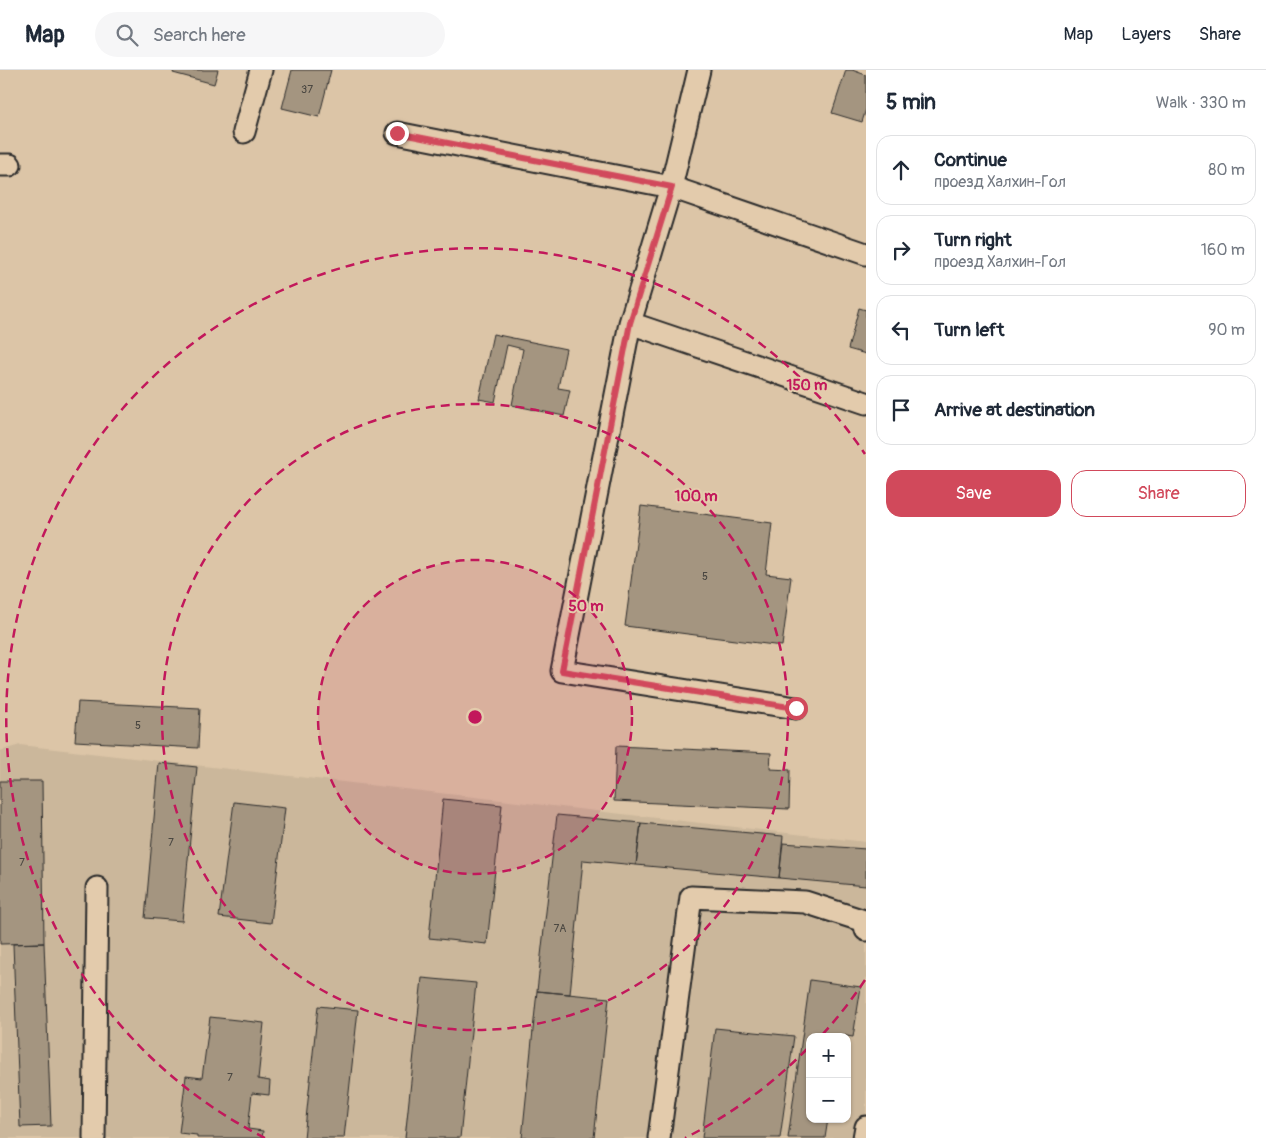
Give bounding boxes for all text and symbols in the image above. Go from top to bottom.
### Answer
search box [95,12,445,57]
text: Map [25,20,65,49]
icon: search [113,21,141,49]
text: Search here [153,23,246,47]
text: Map [1064,23,1093,46]
text: Layers [1121,23,1171,46]
text: Share [1199,23,1241,46]
house number: 37 [301,83,313,96]
text: 5 min [886,89,936,116]
text: Walk · 330 m [1156,93,1246,113]
route end [386,122,409,145]
text: Continue [934,148,1007,172]
icon: ahead [887,156,915,184]
text: 80 m [1208,160,1245,180]
text: проезд Халхин-Гол [934,172,1066,192]
text: Turn right [934,228,1012,252]
icon: right [887,236,915,264]
text: 160 m [1201,240,1245,260]
text: проезд Халхин-Гол [934,252,1066,272]
icon: left [887,316,915,344]
text: Turn left [934,318,1004,342]
text: 90 m [1208,320,1245,340]
text: 150 m [787,376,827,395]
icon: arrive [887,396,915,424]
text: Arrive at destination [934,398,1095,422]
button: Save [886,470,1061,517]
button: Share [1071,470,1246,517]
text: 100 m [675,487,717,506]
house number: 5 [702,570,708,583]
text: 50 m [569,597,603,616]
route start [785,697,808,720]
centre of rings [466,708,484,726]
house number: 5 [135,719,141,732]
house number: 7 [168,836,174,849]
house number: 7 [19,856,25,869]
house number: 7А [554,922,566,935]
map controls [806,1033,851,1123]
button: + [806,1033,851,1078]
house number: 7 [227,1071,233,1084]
button: − [806,1078,851,1123]

